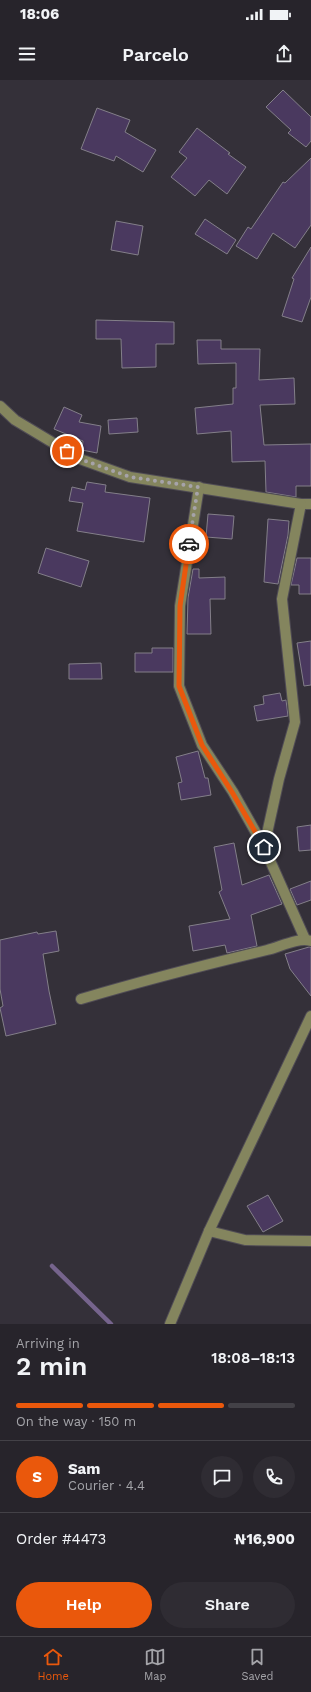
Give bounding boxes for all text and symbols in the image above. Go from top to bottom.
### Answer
text: 18:06 [20,5,59,23]
icon: menu [16,43,38,65]
icon: share [273,43,295,65]
text: Parcelo [122,44,189,65]
pin [50,434,84,468]
icon: bag [56,440,78,462]
courier [169,524,209,564]
icon: car [178,533,200,555]
pin [247,830,281,864]
icon: home [253,836,275,858]
text: Arriving in [16,1336,80,1351]
text: 18:08–18:13 [211,1349,295,1367]
text: 2 min [16,1351,87,1381]
text: On the way · 150 m [16,1414,136,1429]
button: chat [201,1456,243,1498]
button: phone [253,1456,295,1498]
text: Sam [68,1460,100,1478]
text: S [32,1468,42,1486]
text: Courier · 4.4 [68,1478,145,1493]
text: Order #4473 [16,1530,106,1548]
text: ₦16,900 [234,1530,295,1548]
button: Help [16,1582,152,1628]
button: Share [160,1582,295,1628]
tab: Home [38,1646,69,1683]
tab: Map [144,1646,166,1683]
tab: Saved [241,1646,273,1683]

